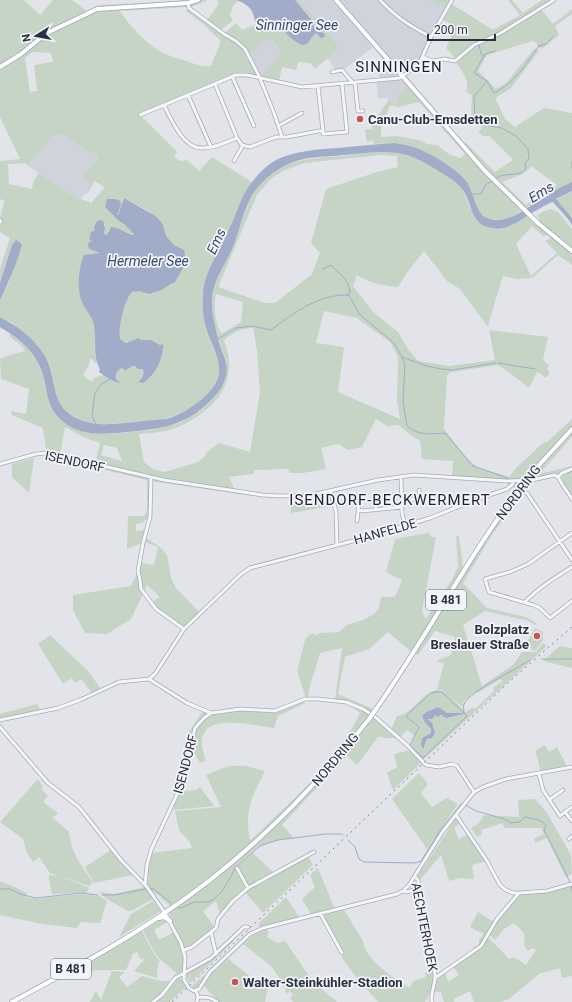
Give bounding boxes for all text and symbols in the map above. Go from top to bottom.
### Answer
north arrow [16,16,56,56]
scale bar [428,16,495,42]
water label: Sinninger See [256,17,338,33]
text: 200 m [434,23,468,37]
text: N [20,33,34,43]
district label: SINNINGEN [355,58,443,76]
place label: Canu-Club-Emsdetten [368,112,498,127]
marker: Canu-Club-Emsdetten [355,114,365,124]
water label: Ems [525,178,557,206]
water label: Ems [203,226,229,256]
water label: Hermeler See [107,253,189,269]
street label: ISENDORF [44,448,106,475]
street label: NORDRING [493,462,544,523]
district label: ISENDORF-BECKWERMERT [289,491,491,509]
street label: HANFELDE [352,515,418,548]
road number: B 481 [426,590,466,610]
place label: Bolzplatz Breslauer Straße [431,622,529,652]
marker: Bolzplatz Breslauer Straße [532,631,542,641]
street label: NORDRING [309,730,362,789]
street label: ISENDORF [170,733,201,795]
street label: AECHTERHOEK [409,881,441,974]
road number: B 481 [51,959,91,979]
place label: Walter-Steinkühler-Stadion [243,975,403,990]
marker: Walter-Steinkühler-Stadion [230,977,240,987]

